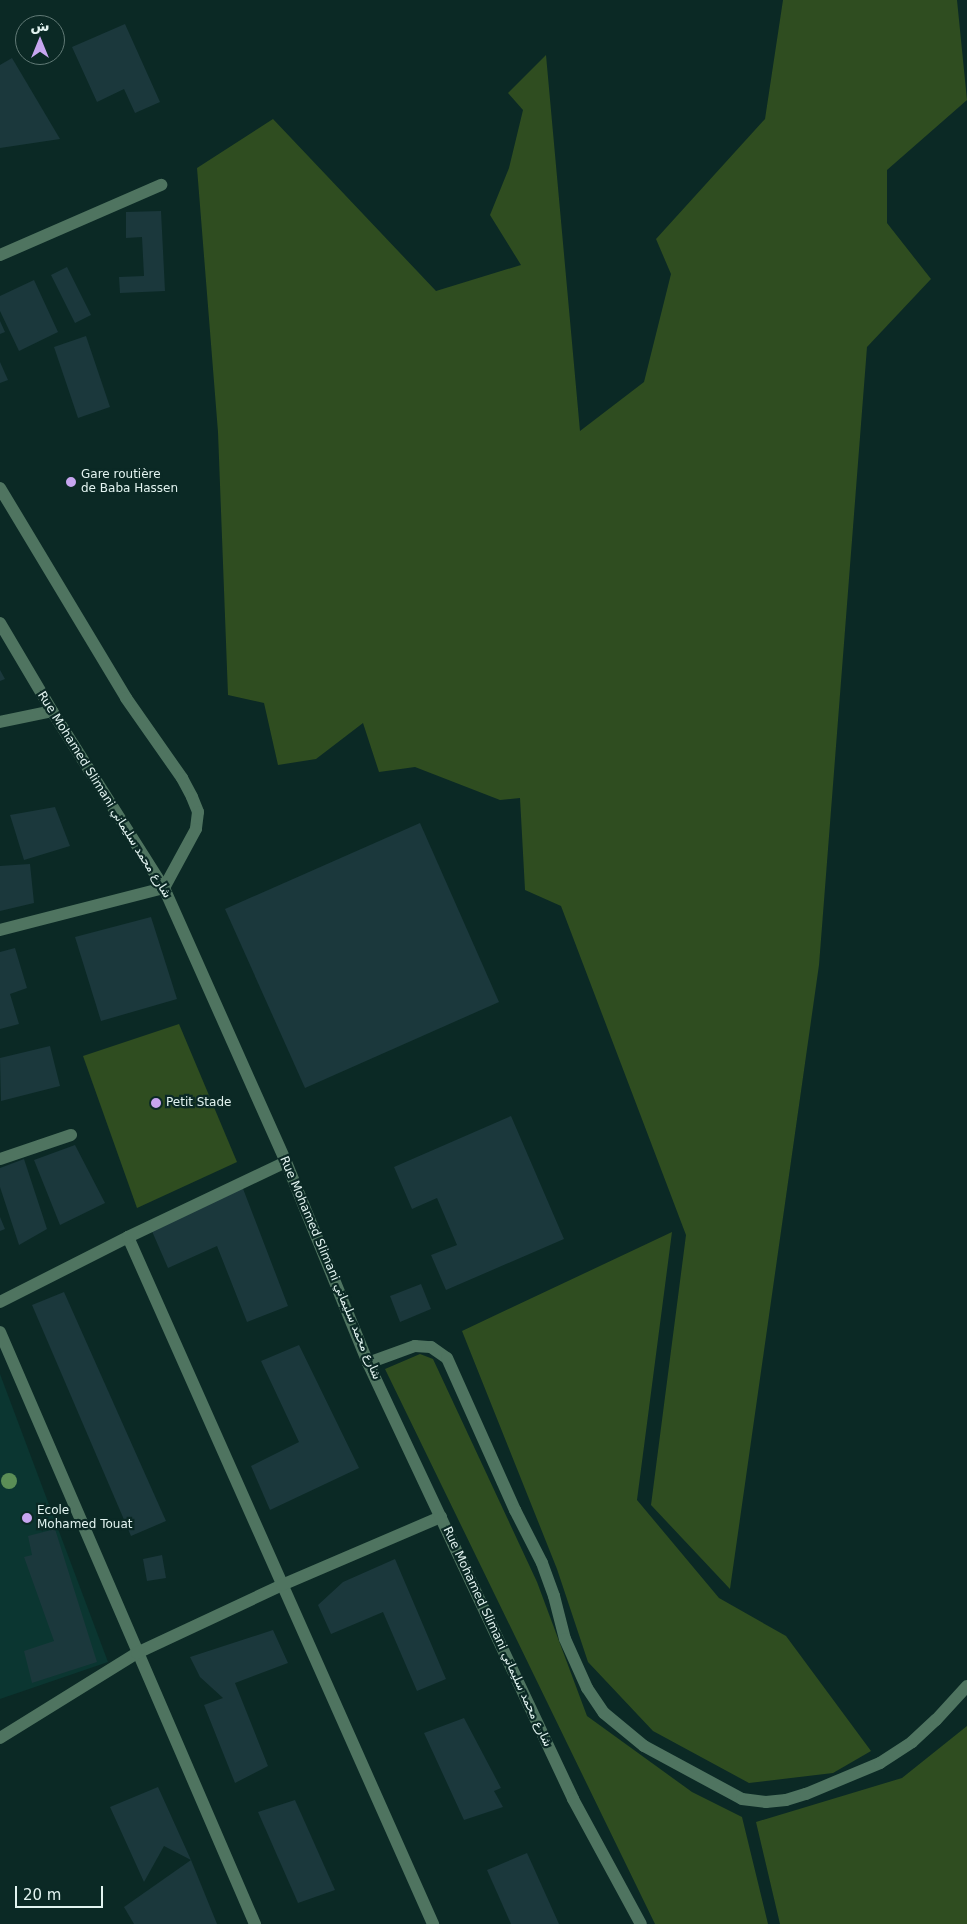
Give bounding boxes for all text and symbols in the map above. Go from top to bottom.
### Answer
north arrow [15,15,65,65]
text: ش [30,18,50,34]
place label: Gare routière de Baba Hassen [81,468,178,496]
marker: Gare routière de Baba Hassen [65,476,77,488]
street label: Rue Mohamed Slimani شارع محمد سليماني [34,689,174,901]
place label: Petit Stade [166,1096,231,1110]
marker: Petit Stade [150,1097,162,1109]
street label: Rue Mohamed Slimani شارع محمد سليماني [276,1154,384,1382]
place label: Ecole Mohamed Touat [37,1504,132,1532]
marker: Ecole Mohamed Touat [21,1512,33,1524]
street label: Rue Mohamed Slimani شارع محمد سليماني [440,1525,554,1749]
scale bar [18,1876,105,1908]
text: 20 m [23,1886,61,1904]

